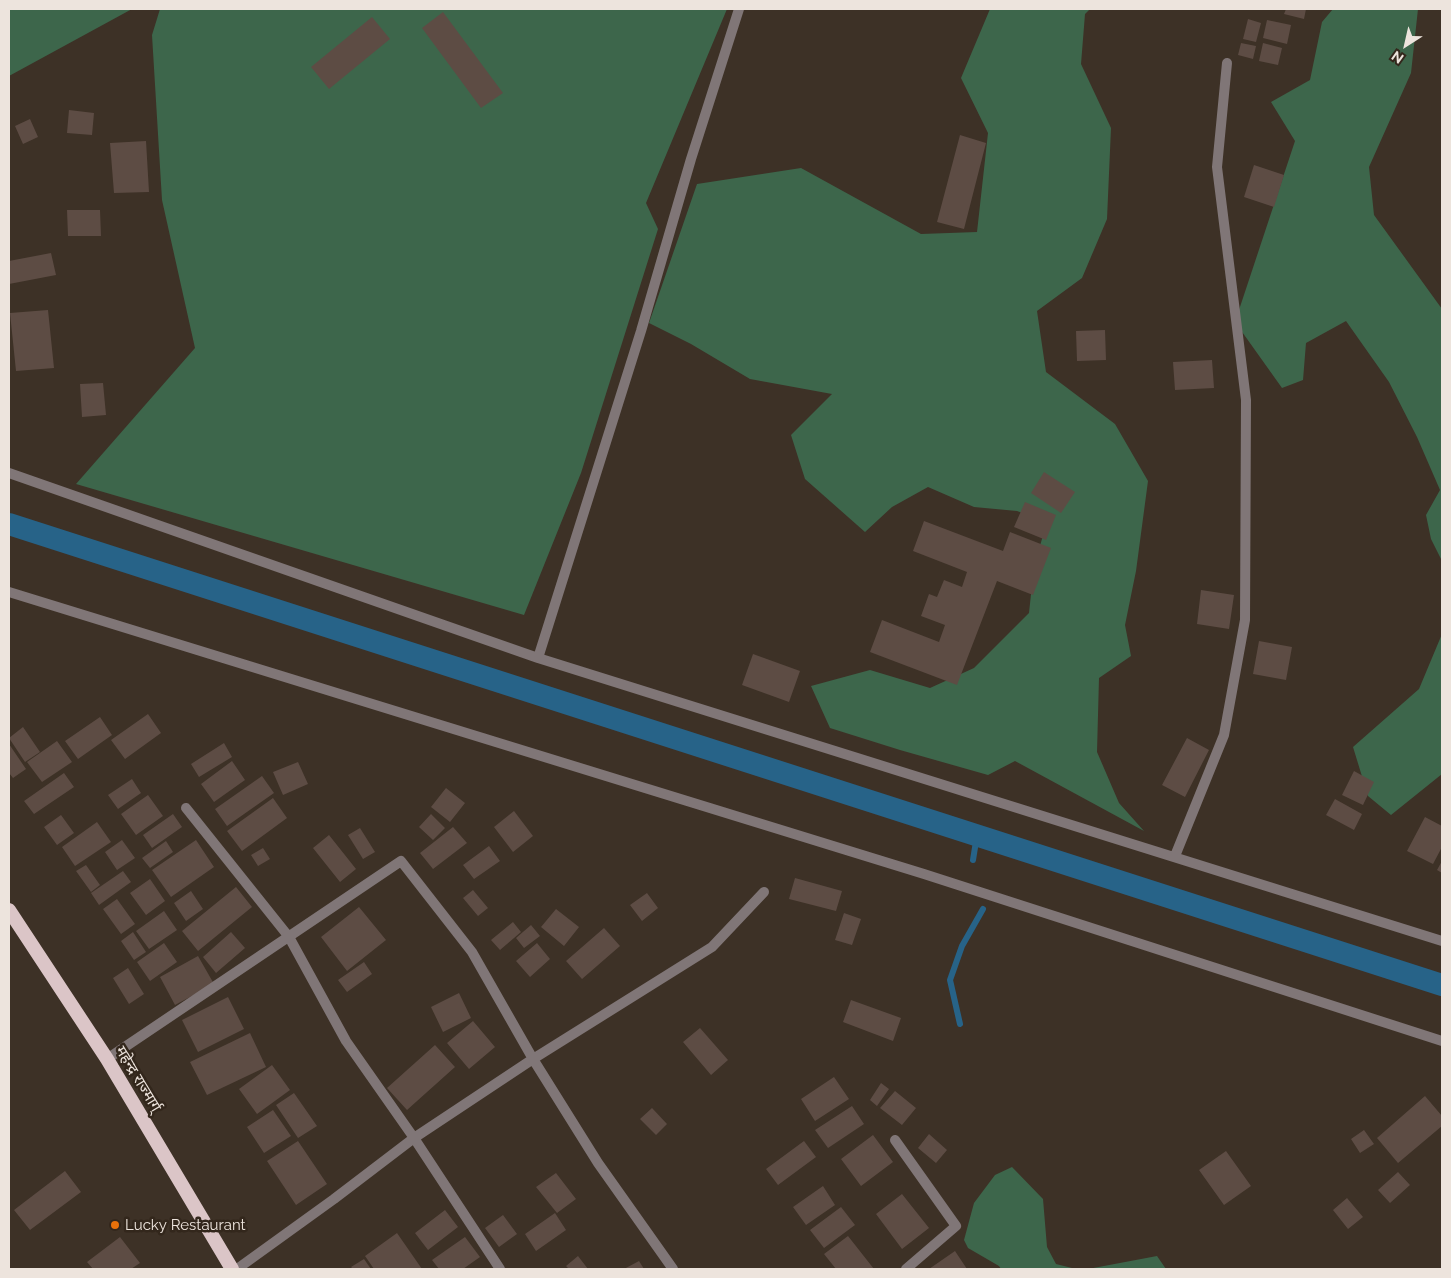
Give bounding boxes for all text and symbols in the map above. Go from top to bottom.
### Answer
north arrow [1381,20,1431,70]
text: N [1388,48,1406,67]
street label: महेन्द्र राज्मार्ग् [111,1043,165,1115]
place label: Lucky Restaurant [125,1216,246,1234]
marker: Lucky Restaurant [109,1219,121,1231]

